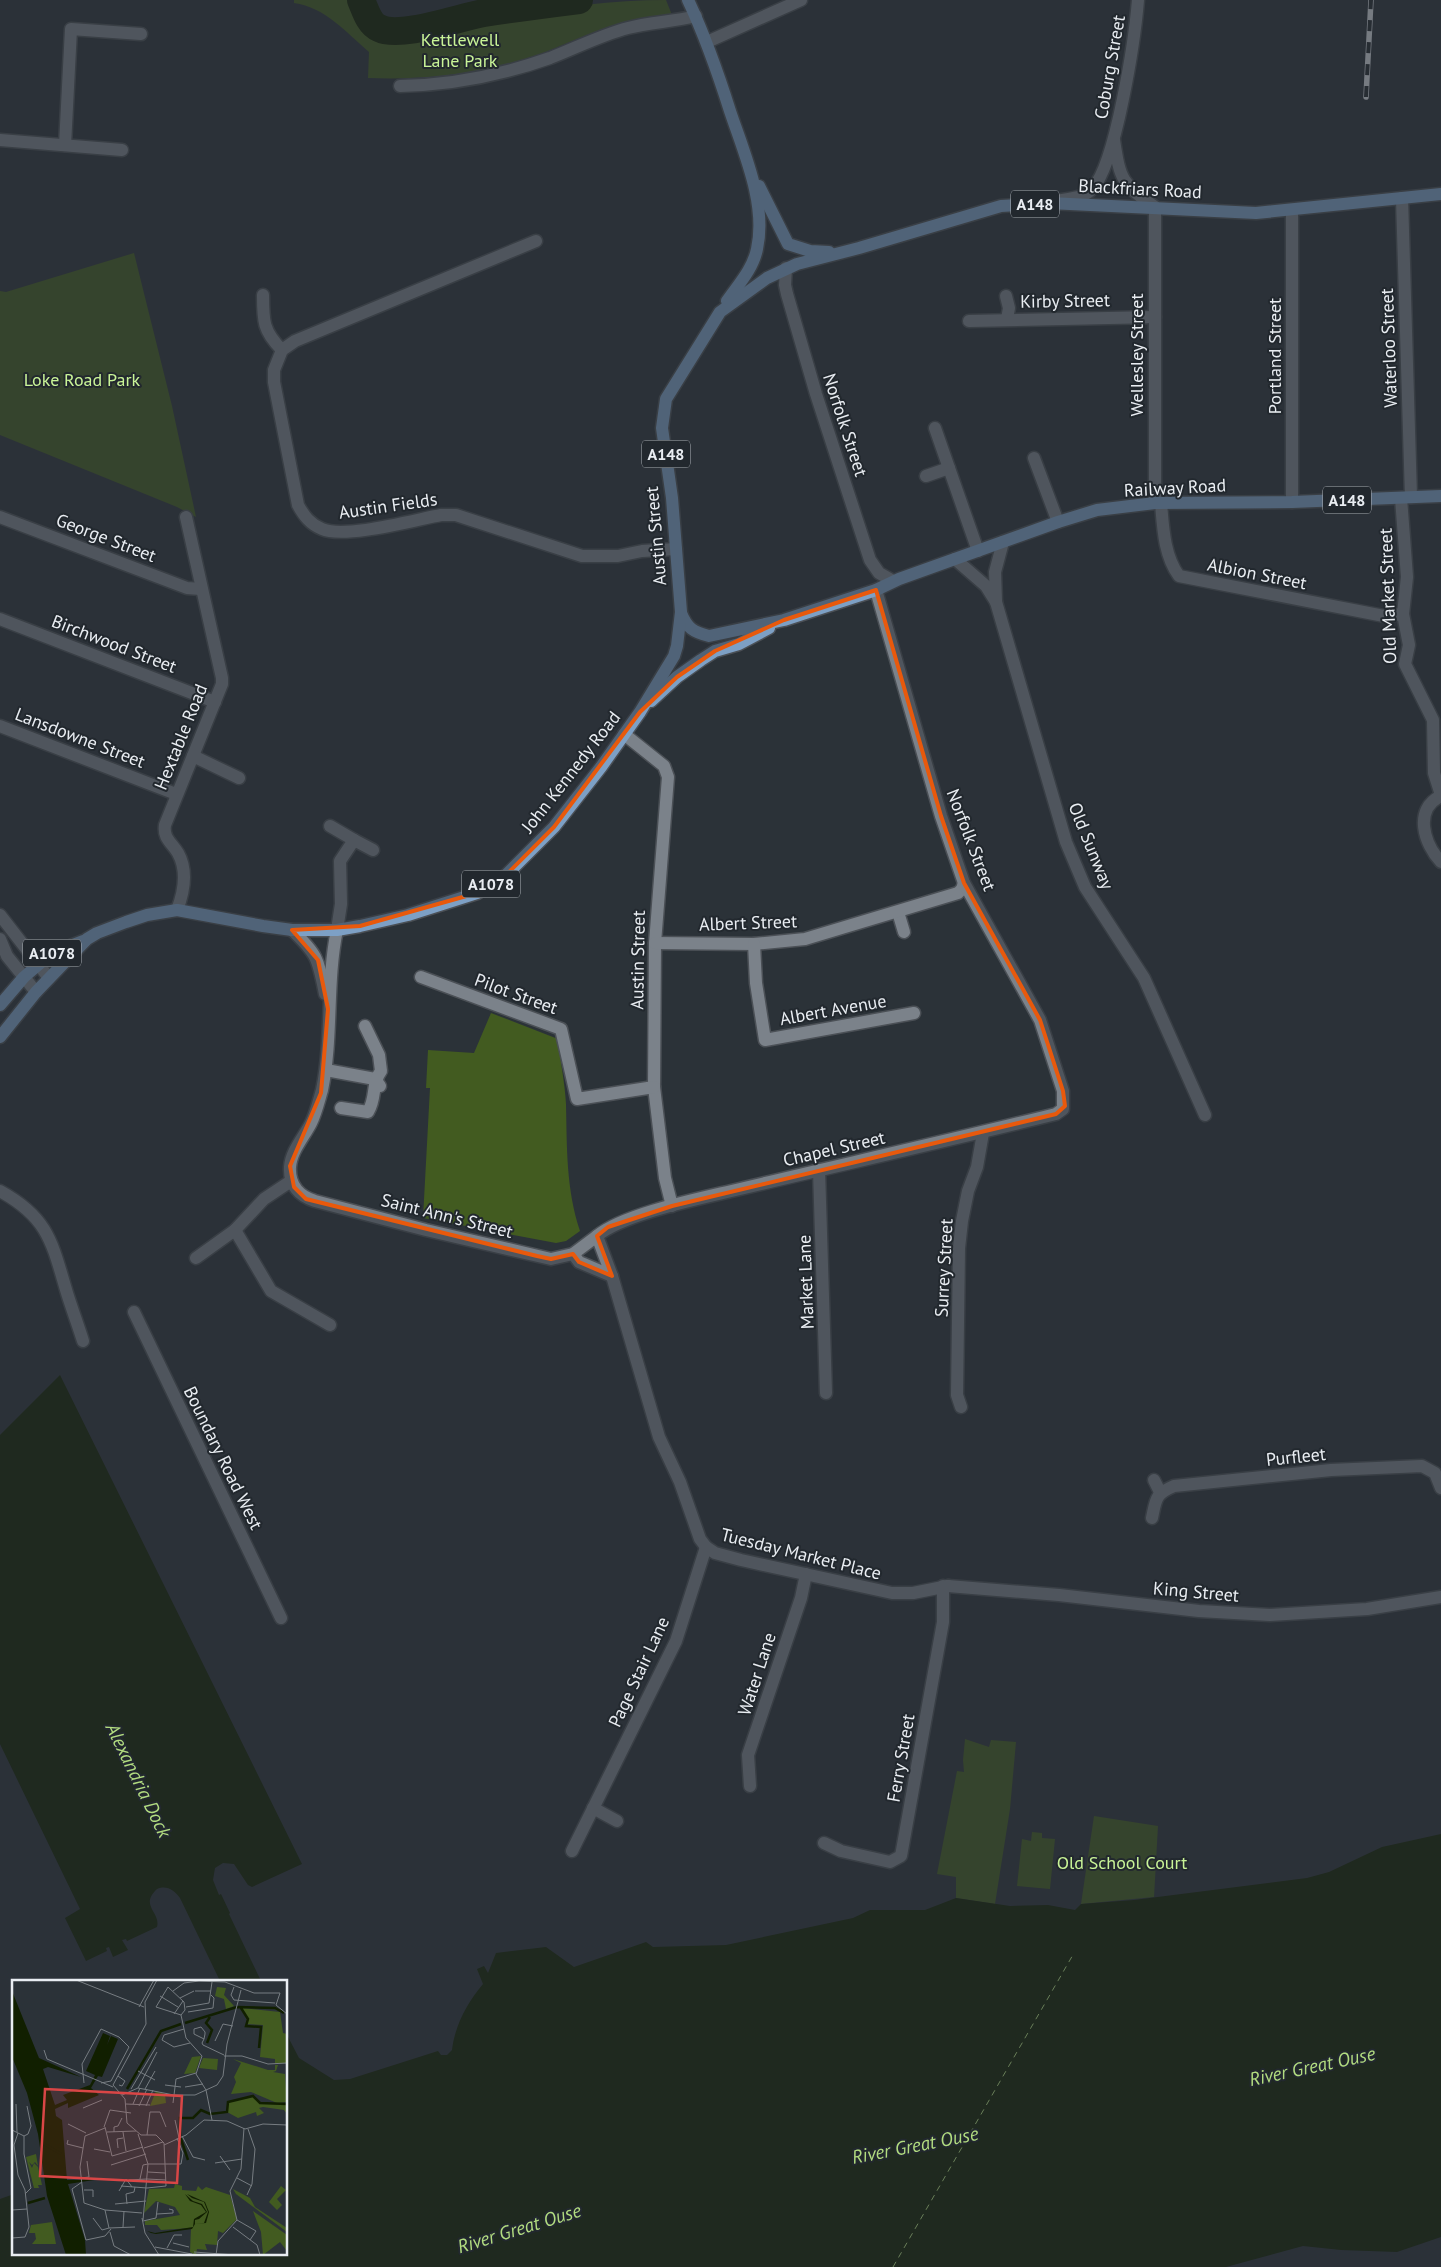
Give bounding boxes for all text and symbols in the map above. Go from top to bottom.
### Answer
street label: Coburg Street [1089,13,1130,121]
park label: Kettlewell Lane Park [421,28,500,72]
street label: Blackfriars Road [1078,174,1202,203]
road number: A148 [1011,190,1059,218]
street label: Kirby Street [1020,288,1110,313]
street label: Waterloo Street [1375,288,1402,408]
street label: Wellesley Street [1125,293,1148,417]
street label: Portland Street [1263,298,1286,414]
park label: Loke Road Park [24,368,141,391]
street label: Norfolk Street [818,370,873,479]
road number: A148 [642,440,690,468]
street label: Railway Road [1123,473,1227,502]
street label: Austin Street [640,486,671,587]
road number: A148 [1323,486,1371,514]
street label: Austin Fields [337,487,439,524]
street label: George Street [53,508,159,567]
street label: Old Market Street [1374,528,1401,664]
street label: Albion Street [1206,553,1309,594]
street label: Birchwood Street [48,609,180,678]
street label: Hextable Road [149,681,212,793]
street label: Lansdowne Street [12,702,148,773]
street label: John Kennedy Road [515,706,625,838]
street label: Norfolk Street [942,786,1001,894]
street label: Old Sunway [1064,799,1120,893]
road number: A1078 [462,871,520,898]
street label: Albert Street [699,909,797,936]
street label: Austin Street [625,910,650,1010]
road number: A1078 [23,940,81,966]
street label: Pilot Street [472,968,561,1019]
street label: Albert Avenue [778,989,888,1030]
street label: Chapel Street [781,1126,887,1171]
street label: Saint Ann's Street [379,1188,515,1243]
street label: Surrey Street [929,1218,958,1318]
street label: Market Lane [792,1234,819,1330]
street label: Boundary Road West [179,1382,268,1533]
street label: Purfleet [1265,1442,1327,1471]
street label: Tuesday Market Place [719,1522,884,1585]
street label: King Street [1152,1576,1240,1607]
street label: Page Stair Lane [603,1613,674,1731]
street label: Water Lane [732,1629,781,1718]
street label: Ferry Street [881,1712,920,1804]
water label: Alexandria Dock [100,1718,178,1843]
park label: Old School Court [1057,1851,1187,1874]
inset map [12,1980,288,2254]
water label: River Great Ouse [1247,2041,1377,2091]
water label: River Great Ouse [850,2121,980,2169]
water label: River Great Ouse [454,2198,584,2258]

